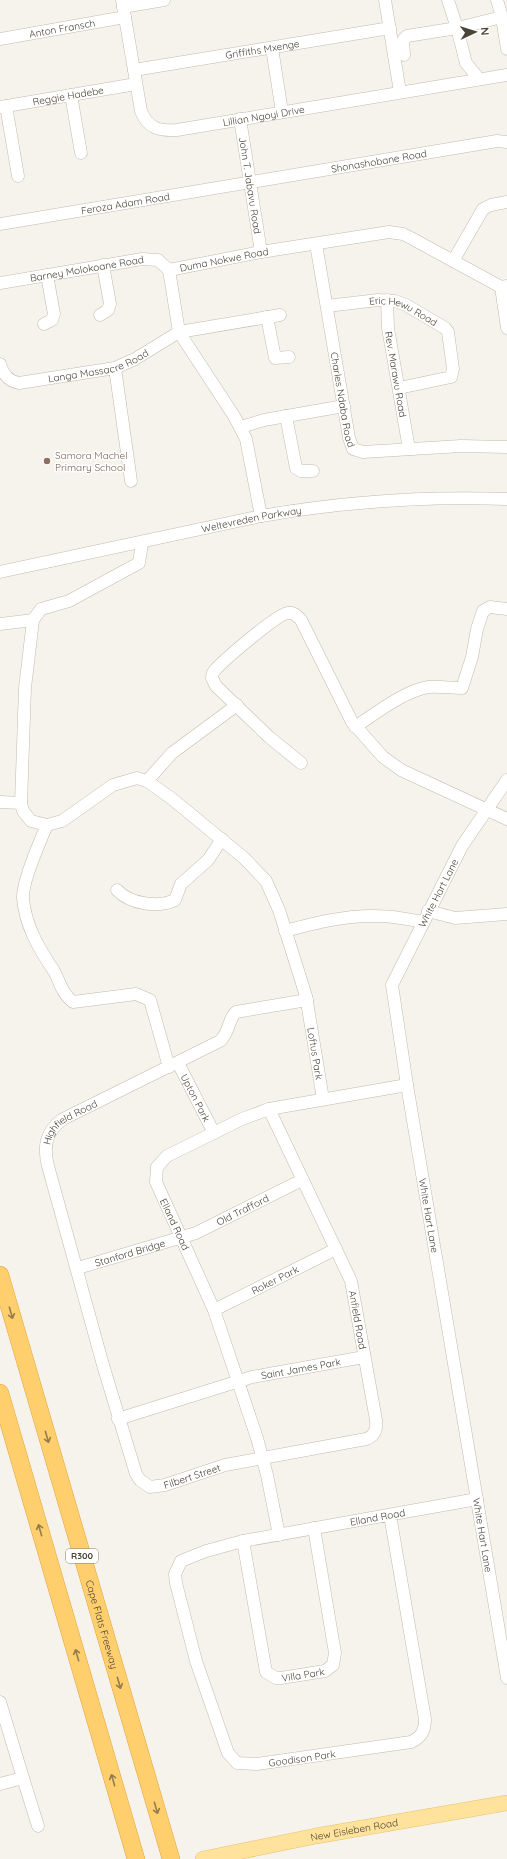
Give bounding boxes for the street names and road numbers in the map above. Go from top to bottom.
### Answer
street label: Anton Fransch [28,16,96,41]
street label: Griffiths Mxenge [224,37,301,62]
street label: Reggie Hadebe [32,84,105,108]
street label: Lillian Ngoyi Drive [222,103,306,129]
street label: John T. Jabavu Road [236,136,264,235]
street label: Shonashobane Road [330,147,428,176]
street label: Feroza Adam Road [80,190,171,217]
street label: Duma Nokwe Road [179,245,269,275]
street label: Barney Molokoane Road [29,253,145,285]
street label: Eric Hewu Road [368,294,440,329]
street label: Rev. Marawu Road [382,330,409,418]
street label: Langa Massacre Road [47,346,151,385]
street label: Charles Ndaba Road [328,351,358,449]
street label: Weltevreden Parkway [200,504,302,536]
street label: White Hart Lane [416,856,461,930]
street label: Loftus Park [304,1027,326,1081]
street label: Upton Park [178,1072,213,1124]
street label: Highfield Road [40,1097,99,1146]
street label: White Hart Lane [416,1177,441,1254]
street label: Old Trafford [214,1192,271,1229]
street label: Elland Road [157,1196,192,1252]
street label: Stanford Bridge [93,1236,167,1270]
street label: Roker Park [249,1263,301,1297]
street label: Anfield Road [346,1289,369,1350]
street label: Saint James Park [260,1355,342,1382]
street label: Filbert Street [162,1461,223,1492]
street label: White Hart Lane [470,1497,495,1574]
street label: Elland Road [349,1506,406,1529]
road number: R300 [66,1549,98,1563]
street label: Cape Flats Freeway [83,1579,121,1670]
street label: Villa Park [281,1665,326,1685]
street label: Goodison Park [268,1747,336,1770]
street label: New Eisleben Road [309,1816,399,1844]

